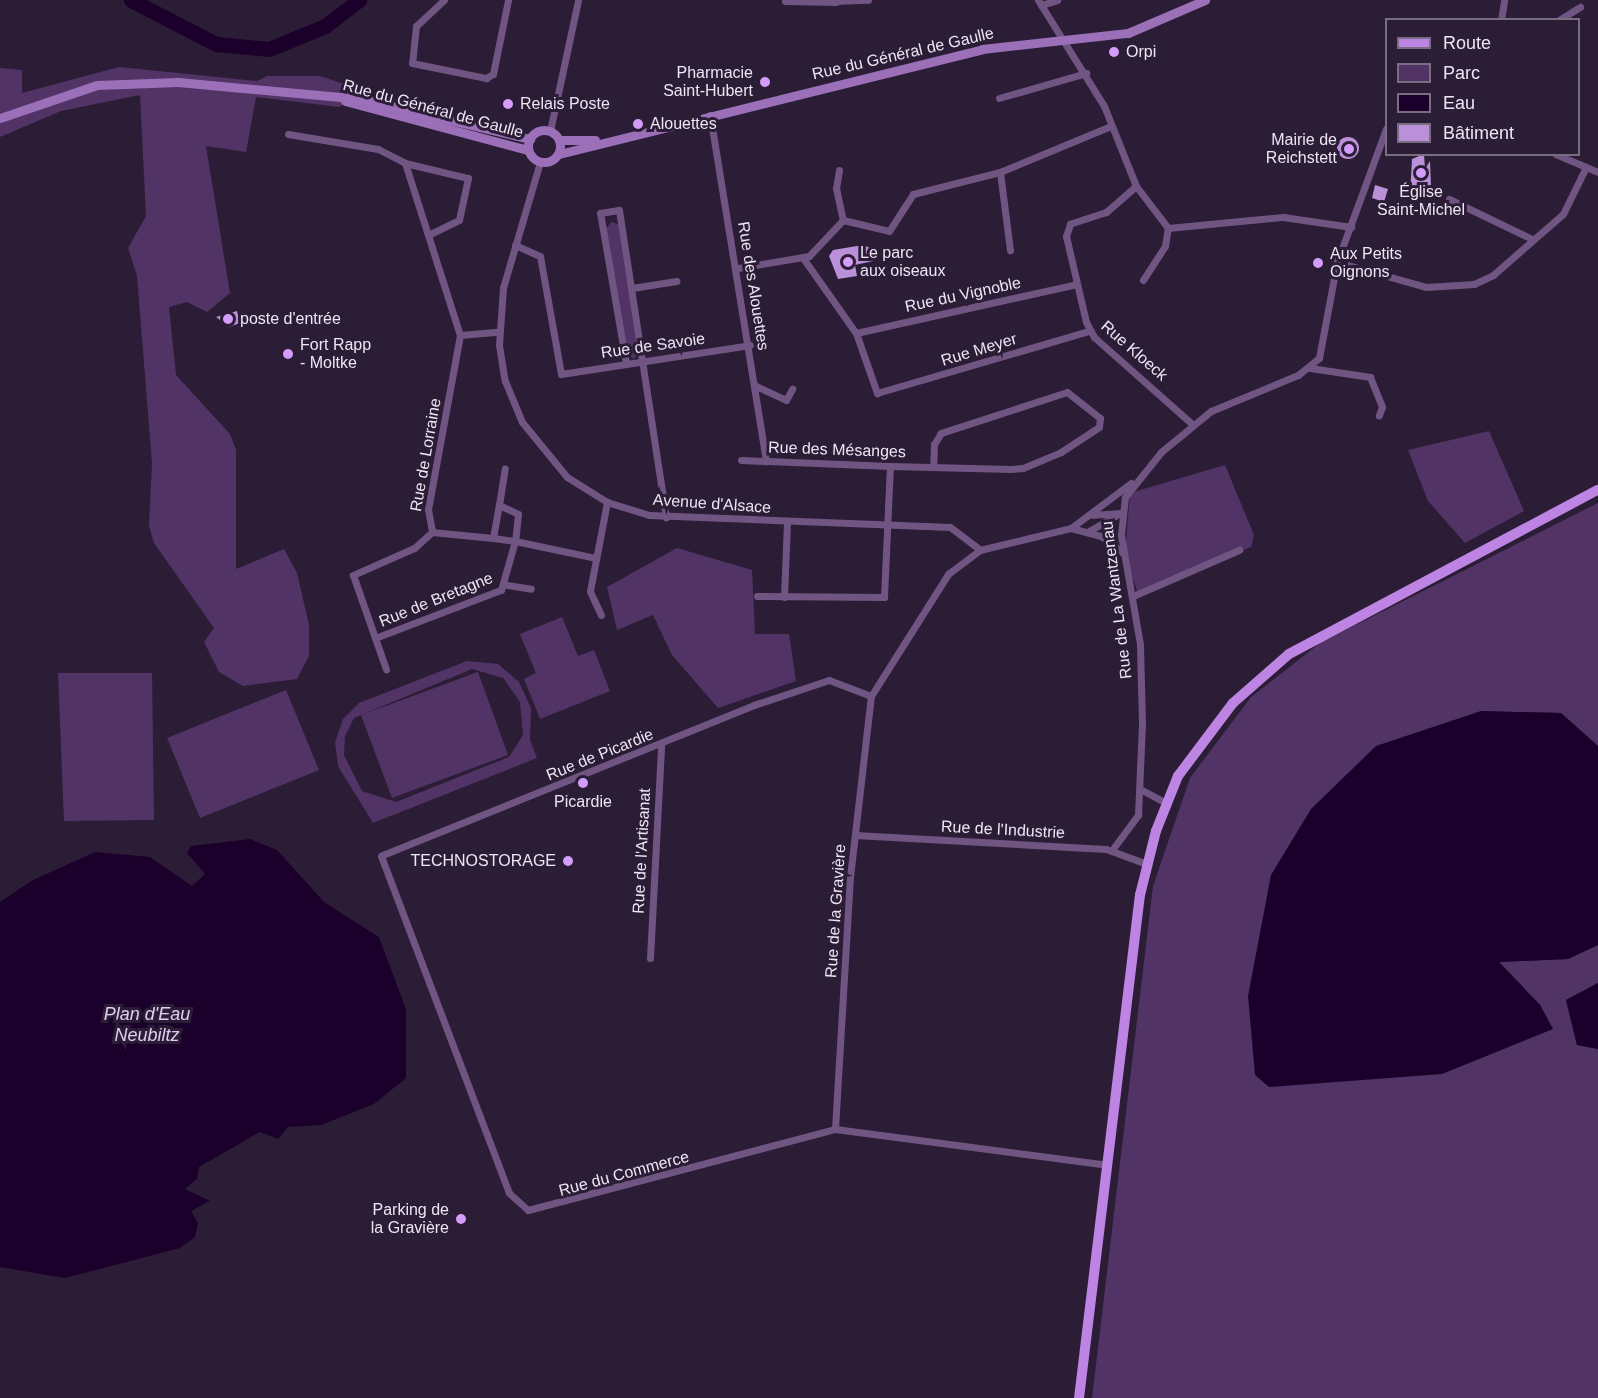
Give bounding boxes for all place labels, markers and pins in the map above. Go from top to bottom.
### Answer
place label: Orpi [1126,42,1156,62]
marker: Orpi [1107,45,1121,59]
place label: Pharmacie Saint-Hubert [663,63,753,101]
marker: Pharmacie Saint-Hubert [758,75,772,89]
place label: Relais Poste [520,94,610,114]
marker: Relais Poste [501,97,515,111]
place label: Alouettes [650,114,717,134]
marker: Alouettes [631,117,645,131]
place label: Mairie de Reichstett [1266,130,1337,168]
marker: Mairie de Reichstett [1342,142,1356,156]
marker: Église Saint-Michel [1414,166,1428,180]
place label: Église Saint-Michel [1377,182,1465,220]
place label: Le parc aux oiseaux [860,243,945,281]
place label: Aux Petits Oignons [1330,244,1402,282]
marker: Le parc aux oiseaux [841,255,855,269]
marker: Aux Petits Oignons [1311,256,1325,270]
place label: poste d'entrée [240,309,341,329]
marker: poste d'entrée [221,312,235,326]
place label: Fort Rapp - Moltke [300,335,371,373]
marker: Fort Rapp - Moltke [281,347,295,361]
marker: Picardie [576,776,590,790]
place label: Picardie [554,792,612,812]
place label: TECHNOSTORAGE [410,851,556,871]
marker: TECHNOSTORAGE [561,854,575,868]
place label: Parking de la Gravière [371,1200,449,1238]
marker: Parking de la Gravière [454,1212,468,1226]

